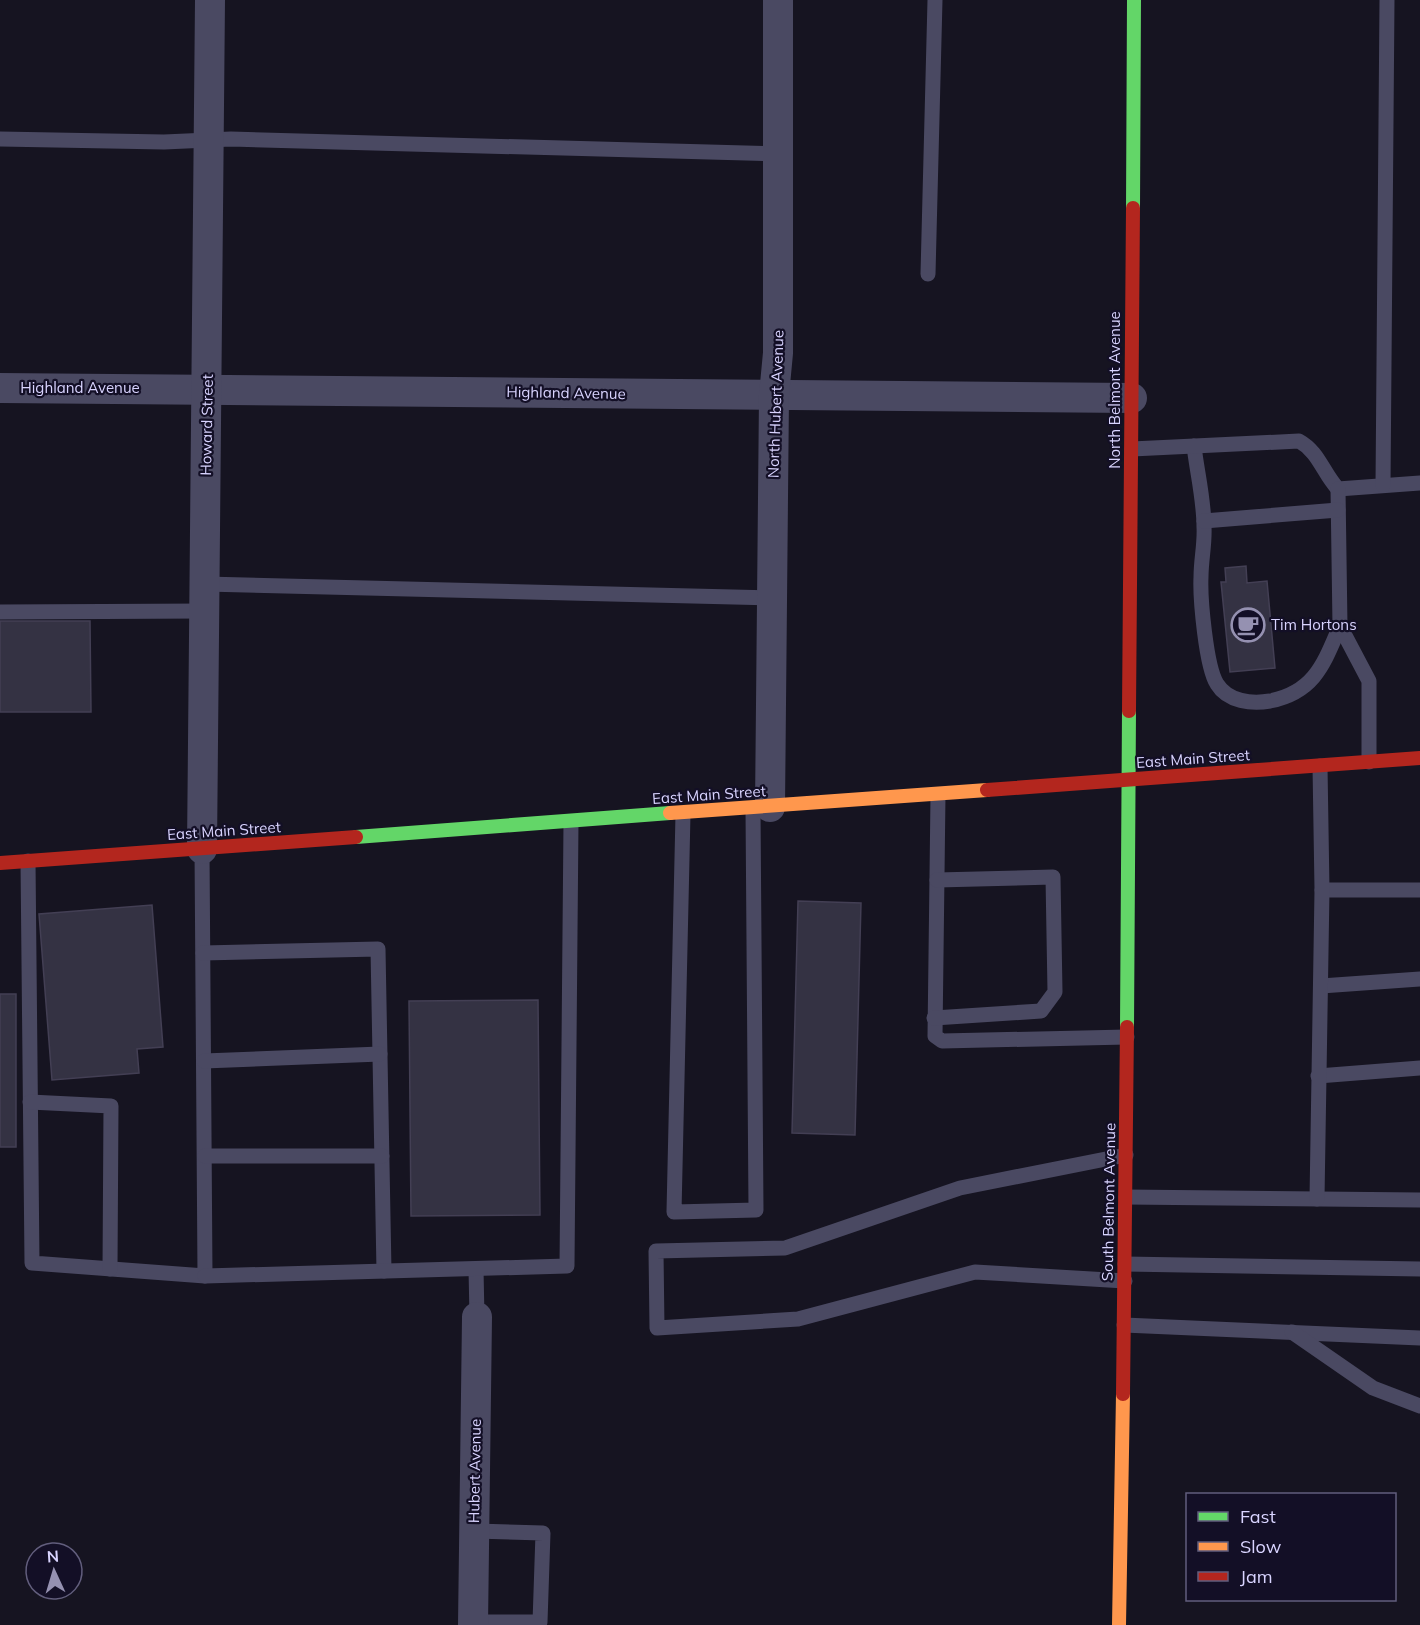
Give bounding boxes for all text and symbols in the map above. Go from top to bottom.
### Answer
street label: North Belmont Avenue [1105,311,1124,469]
street label: North Hubert Avenue [763,330,788,478]
street label: Howard Street [196,374,217,476]
street label: Highland Avenue [20,378,140,397]
street label: Highland Avenue [506,382,626,403]
cafe icon: Tim Hortons [1230,607,1266,643]
place label: Tim Hortons [1271,615,1357,634]
street label: East Main Street [1136,745,1250,772]
street label: East Main Street [652,781,766,808]
street label: East Main Street [167,817,281,844]
street label: South Belmont Avenue [1098,1123,1119,1281]
street label: Hubert Avenue [464,1419,485,1523]
legend [1186,1493,1396,1601]
text: Fast [1240,1505,1276,1528]
text: Slow [1240,1535,1282,1558]
north arrow [24,1541,84,1601]
text: N [46,1546,60,1566]
text: Jam [1240,1565,1273,1588]

